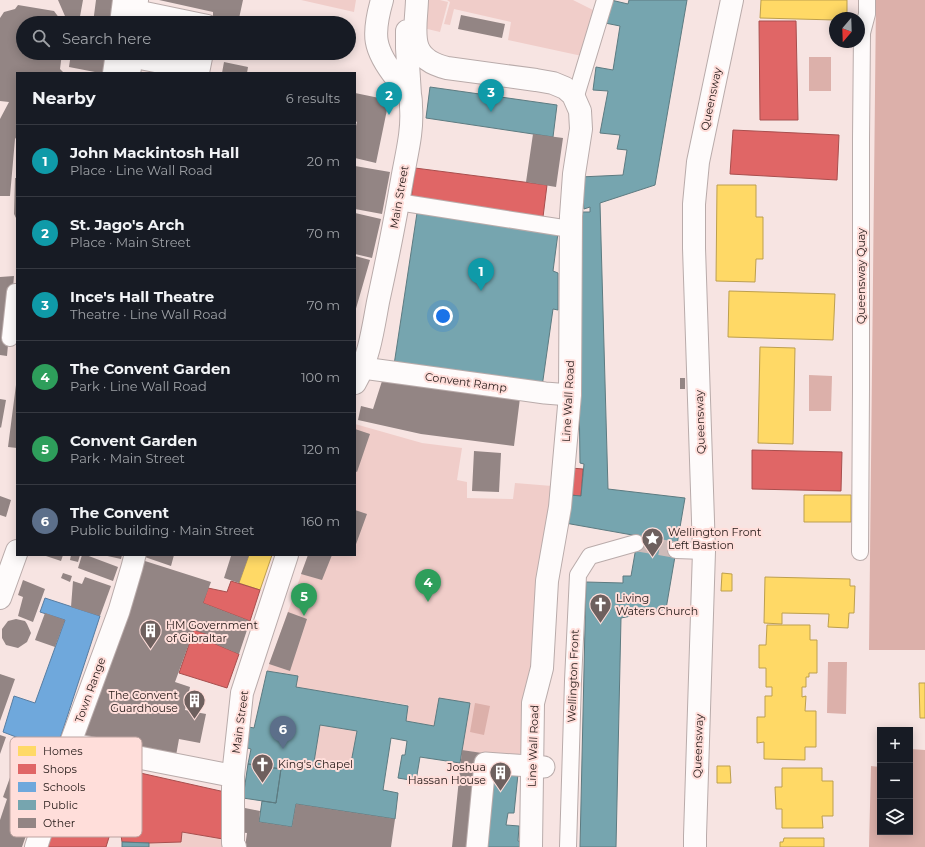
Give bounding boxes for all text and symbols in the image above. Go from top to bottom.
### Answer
north arrow [829,12,865,48]
search box [16,16,356,60]
icon: search [30,27,52,49]
text: Search here [62,29,151,48]
street label: Queensway [697,66,725,132]
pin: 3 [478,79,504,112]
pin: 2 [376,82,402,115]
text: Nearby [32,88,96,108]
text: 6 results [286,90,340,106]
text: John Mackintosh Hall [70,143,239,162]
text: 1 [42,153,48,169]
text: 20 m [307,153,340,169]
text: Place · Line Wall Road [70,162,213,178]
street label: Main Street [387,164,412,229]
text: St. Jago's Arch [70,215,185,234]
text: 2 [41,225,49,241]
text: 70 m [307,225,340,241]
street label: Queensway Quay [854,228,868,324]
text: Place · Main Street [70,234,191,250]
pin: 1 [468,258,494,291]
text: Ince's Hall Theatre [70,287,214,306]
text: 3 [41,297,49,313]
text: 70 m [307,297,340,313]
text: Theatre · Line Wall Road [70,306,227,322]
your location [433,306,453,326]
text: The Convent Garden [70,359,231,378]
street label: Line Wall Road [559,360,577,442]
text: 4 [41,369,49,385]
text: 100 m [301,369,340,385]
street label: Convent Ramp [424,369,508,395]
text: Park · Line Wall Road [70,378,207,394]
street label: Queensway [692,390,708,454]
text: Convent Garden [70,431,197,450]
text: 5 [41,441,49,457]
text: 120 m [302,441,340,457]
text: Park · Main Street [70,450,185,466]
text: The Convent [70,503,169,522]
text: 6 [41,513,49,529]
text: 160 m [302,513,340,529]
text: Public building · Main Street [70,522,254,538]
place icon: Wellington Front Left Bastion [639,525,665,558]
place label: Wellington Front Left Bastion [668,525,762,552]
pin: 4 [415,569,441,602]
pin: 5 [291,583,317,616]
church icon: Living Waters Church [588,591,614,624]
place label: Living Waters Church [616,591,698,618]
building icon: HM Government of Gibraltar [137,618,163,651]
place label: HM Government of Gibraltar [166,618,259,645]
street label: Wellington Front [564,629,582,723]
street label: Town Range [72,655,108,725]
place label: The Convent Guardhouse [109,688,179,715]
building icon: The Convent Guardhouse [181,688,207,721]
street label: Main Street [229,689,251,754]
street label: Line Wall Road [525,705,541,787]
street label: Queensway [690,714,706,778]
pin: 6 [270,716,296,749]
map controls [877,727,913,835]
button: + [877,727,913,763]
legend [10,737,142,837]
text: Homes [43,744,83,758]
church icon: King's Chapel [249,751,275,784]
place label: King's Chapel [278,757,353,771]
place label: Joshua Hassan House [408,760,486,787]
building icon: Joshua Hassan House [488,760,514,793]
text: Shops [43,762,78,776]
button: − [877,763,913,799]
text: Schools [43,780,86,794]
text: Public [43,798,78,812]
button: layers [877,799,913,835]
text: Other [43,816,75,830]

